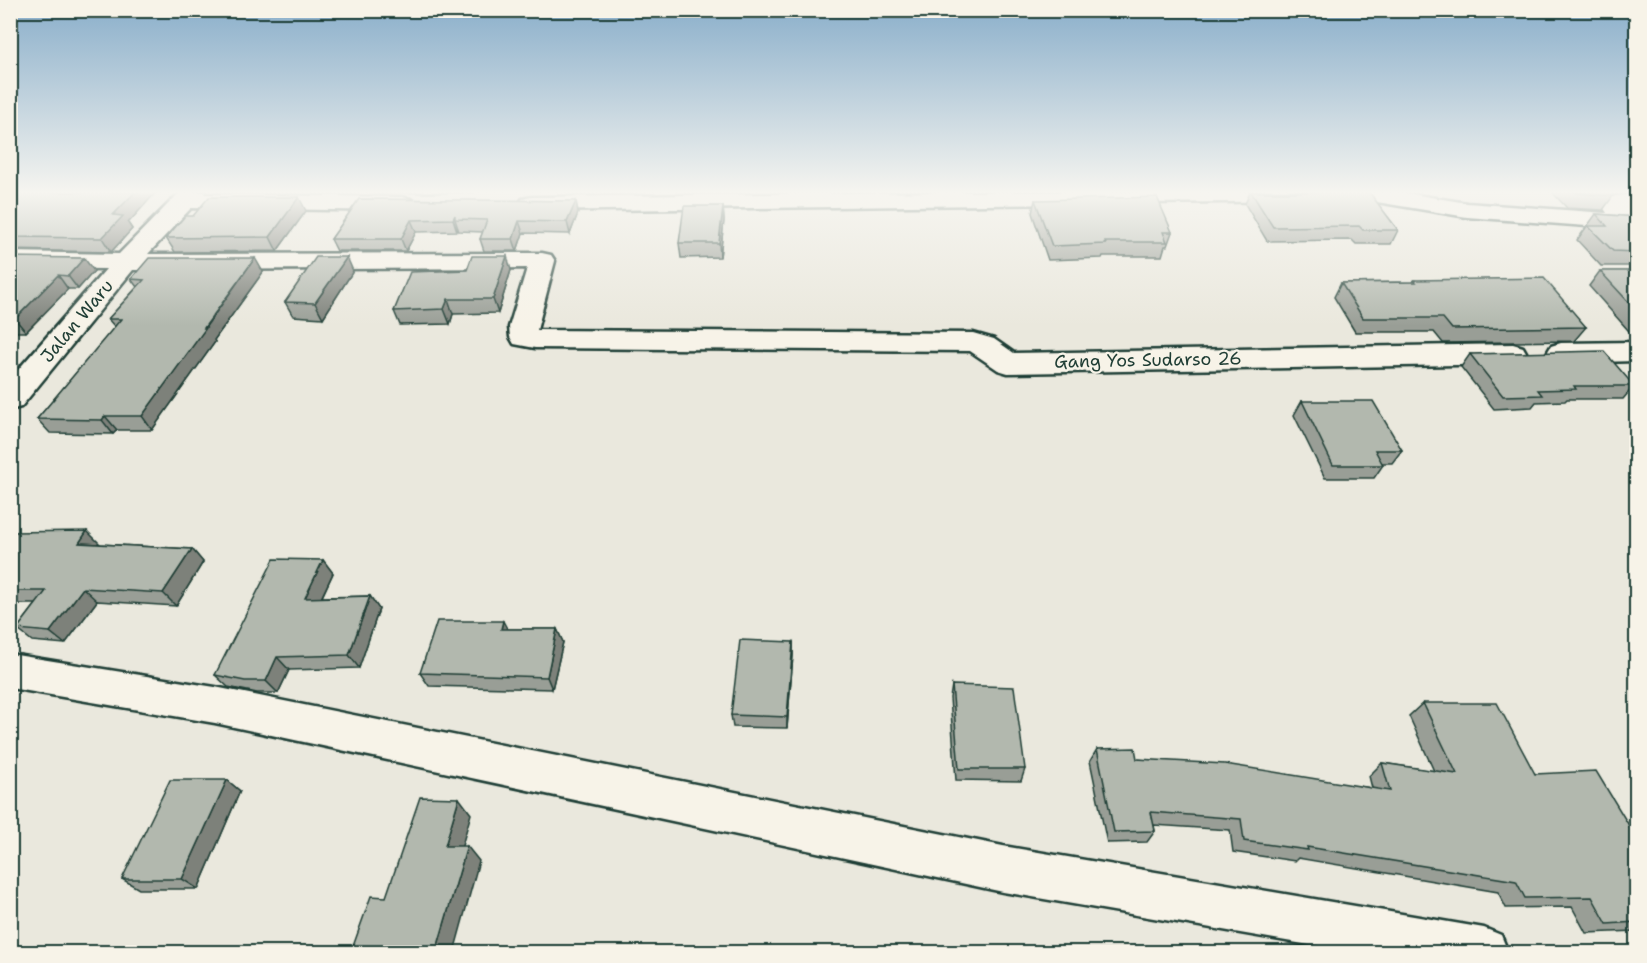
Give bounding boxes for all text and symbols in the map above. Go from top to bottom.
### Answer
street label: Jalan Waru [35,274,119,368]
street label: Gang Yos Sudarso 26 [1054,346,1242,374]

